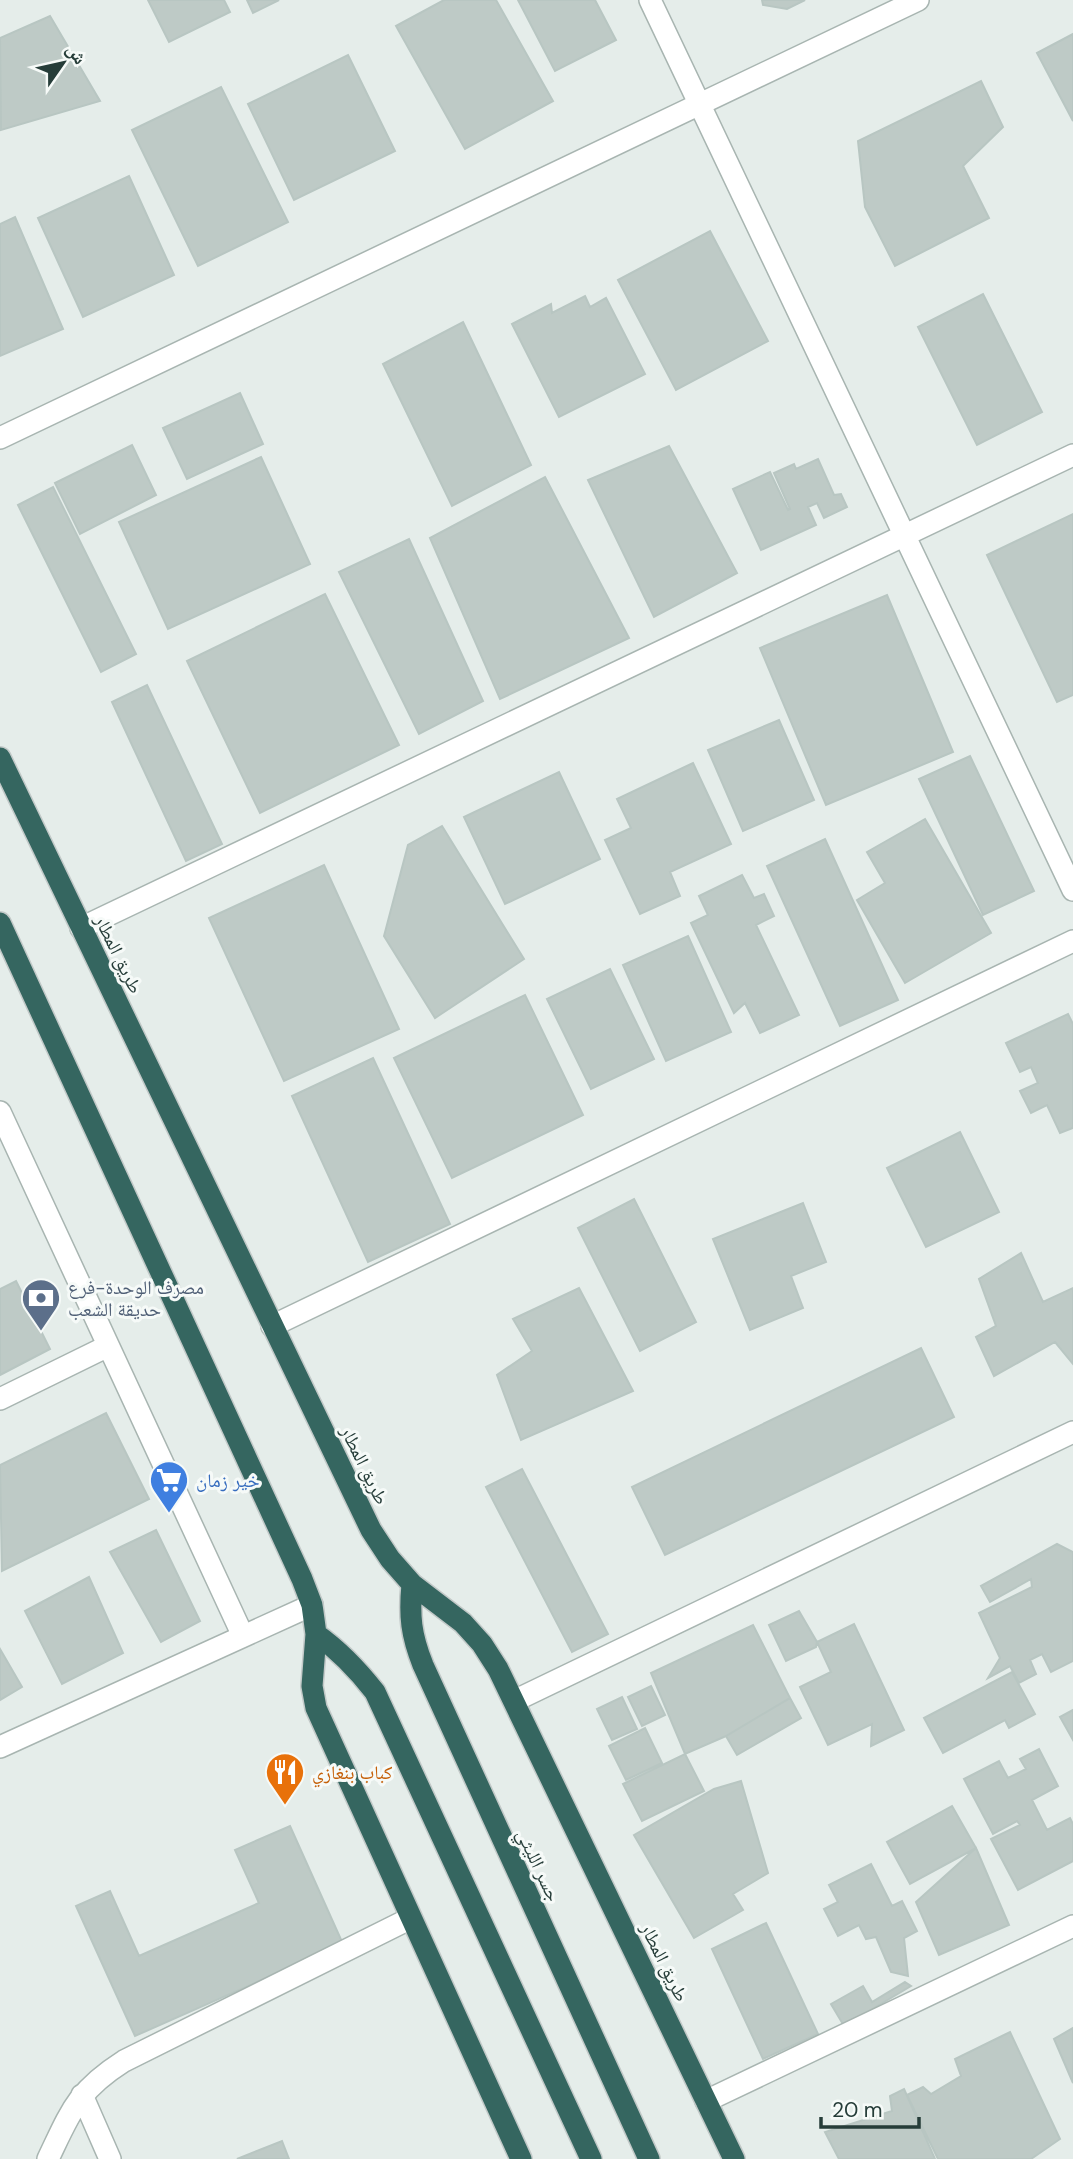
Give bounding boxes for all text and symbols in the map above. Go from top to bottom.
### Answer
north arrow [28,28,98,98]
text: ش [61,38,93,69]
street label: طريق المطار [88,910,148,998]
place label: مصرف الوحدة-فرع حديقة الشعب [68,1275,204,1322]
bank icon: مصرف الوحدة-فرع حديقة الشعب [20,1277,62,1332]
street label: طريق المطار [334,1421,394,1509]
supermarket icon: خير زمان [148,1459,190,1514]
place label: خير زمان [196,1468,260,1493]
restaurant icon: كباب بنغازي [264,1751,306,1806]
place label: كباب بنغازي [312,1760,393,1788]
street label: جسر الليثي [508,1825,566,1907]
street label: طريق المطار [634,1918,694,2006]
scale bar [821,2086,919,2130]
text: 20 m [832,2096,883,2124]

